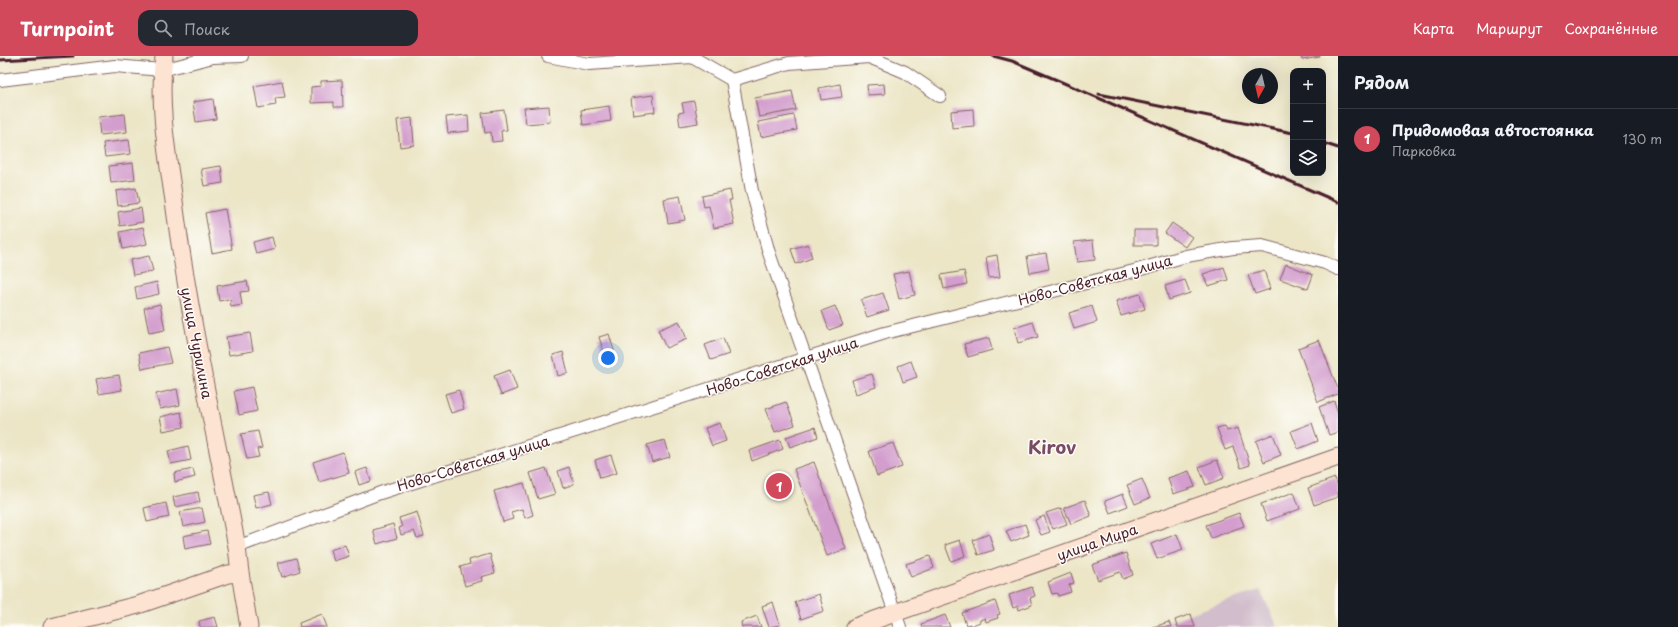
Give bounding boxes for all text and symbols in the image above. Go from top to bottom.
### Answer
search box [138,10,418,46]
text: Turnpoint [20,14,114,42]
icon: search [152,17,174,39]
text: Поиск [184,17,230,40]
text: Карта [1413,18,1454,39]
text: Маршрут [1476,18,1542,39]
text: Сохранённые [1564,18,1658,39]
north arrow [1242,68,1278,104]
map controls [1290,68,1326,176]
button: + [1290,68,1326,104]
text: Рядом [1354,69,1409,95]
button: − [1290,104,1326,140]
text: Придомовая автостоянка [1392,118,1594,141]
text: 1 [1364,129,1370,148]
text: 130 m [1623,129,1662,148]
button: layers [1290,140,1326,176]
text: Парковка [1392,141,1456,160]
street label: Ново-Советская улица [1016,249,1175,311]
street label: улица Чурилина [176,285,218,401]
street label: Ново-Советская улица [703,331,861,401]
your location [598,348,618,368]
street label: Ново-Советская улица [394,430,552,496]
district label: Kirov [1028,433,1076,460]
pin: 1 [766,471,792,501]
street label: улица Мира [1054,518,1140,566]

